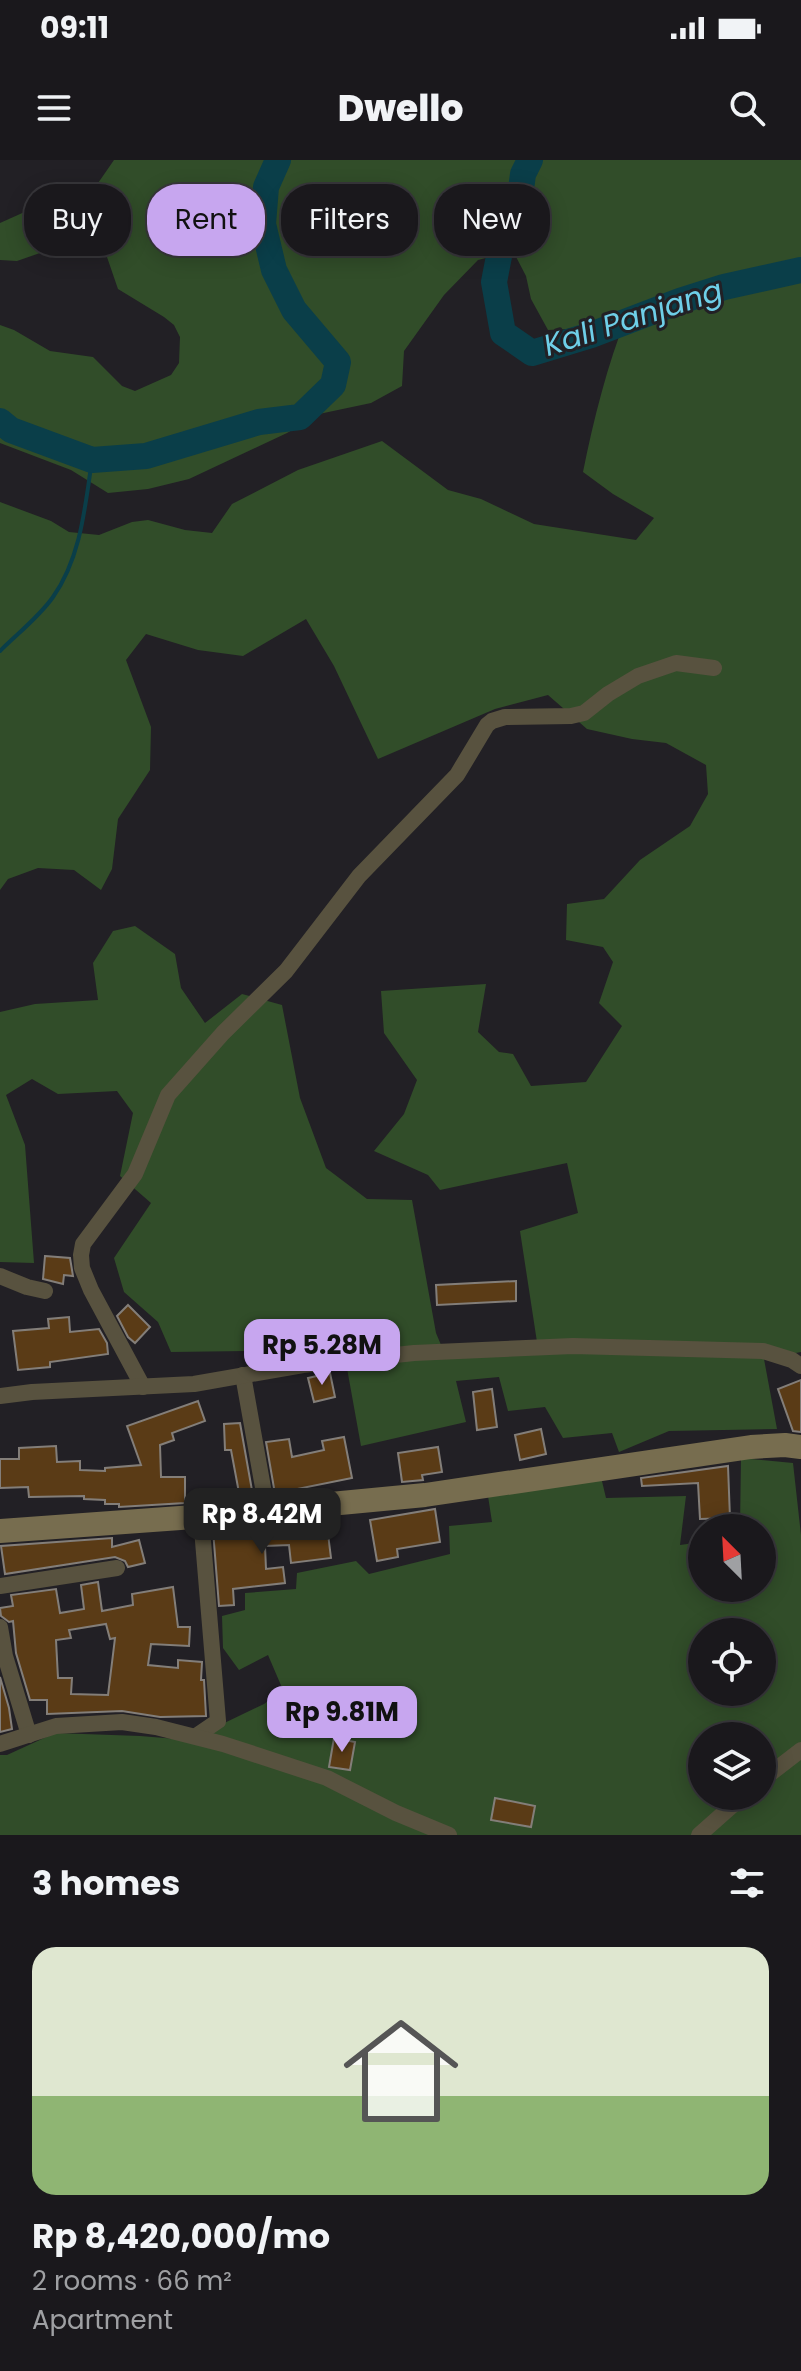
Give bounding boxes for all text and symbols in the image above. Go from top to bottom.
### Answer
text: 09:11 [40,6,109,49]
text: Dwello [338,83,463,134]
icon: menu [32,86,76,130]
icon: search [725,86,769,130]
chip: Buy [24,184,131,256]
chip: Rent [147,184,265,256]
chip: Filters [281,184,418,256]
chip: New [434,184,550,256]
water label: Kali Panjang [538,268,728,367]
pin: Rp 5.28M [239,1319,405,1387]
text: Rp 5.28M [262,1327,382,1363]
pin: Rp 8.42M [179,1488,345,1556]
text: Rp 8.42M [202,1496,322,1532]
north arrow [688,1514,776,1602]
map controls [688,1514,776,1810]
button: locate [688,1618,776,1706]
pin: Rp 9.81M [259,1686,425,1754]
text: Rp 9.81M [285,1694,399,1730]
button: layers [688,1722,776,1810]
text: 3 homes [32,1859,180,1907]
icon: filters [725,1861,769,1905]
icon: home [329,1999,473,2143]
text: Rp 8,420,000/mo [32,2212,330,2260]
text: 2 rooms · 66 m² [32,2263,232,2299]
text: Apartment [32,2302,173,2338]

